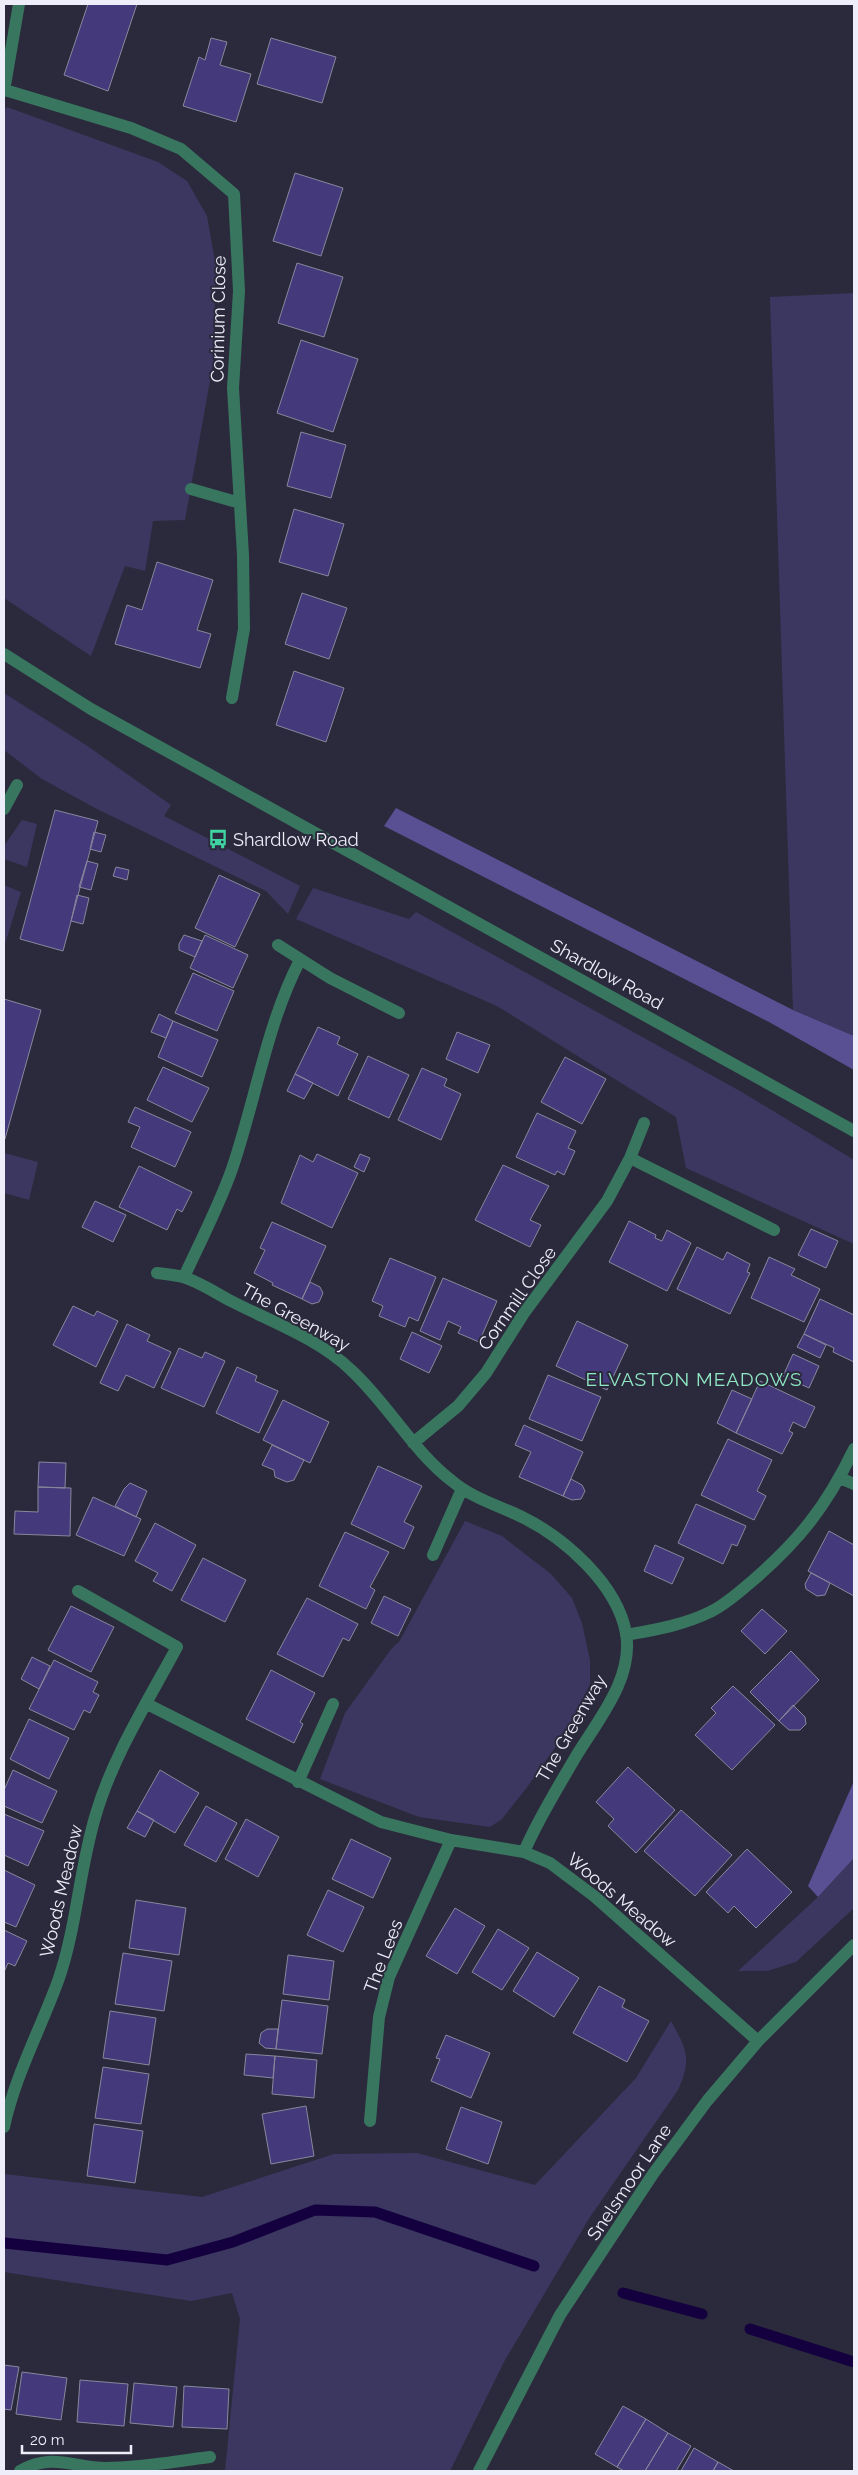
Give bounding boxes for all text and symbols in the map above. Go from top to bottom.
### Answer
street label: Corinium Close [206,255,230,383]
bus stop icon: Shardlow Road [207,828,229,850]
place label: Shardlow Road [233,829,359,850]
street label: Shardlow Road [547,934,667,1014]
street label: Cornmill Close [474,1242,561,1354]
street label: The Greenway [238,1279,354,1356]
district label: ELVASTON MEADOWS [585,1368,803,1390]
street label: The Greenway [532,1670,610,1786]
street label: Woods Meadow [36,1822,87,1959]
street label: Woods Meadow [563,1848,681,1952]
street label: The Lees [359,1916,407,1996]
street label: Snelsmoor Lane [582,2120,676,2244]
scale bar [22,2422,131,2454]
text: 20 m [30,2431,65,2449]

